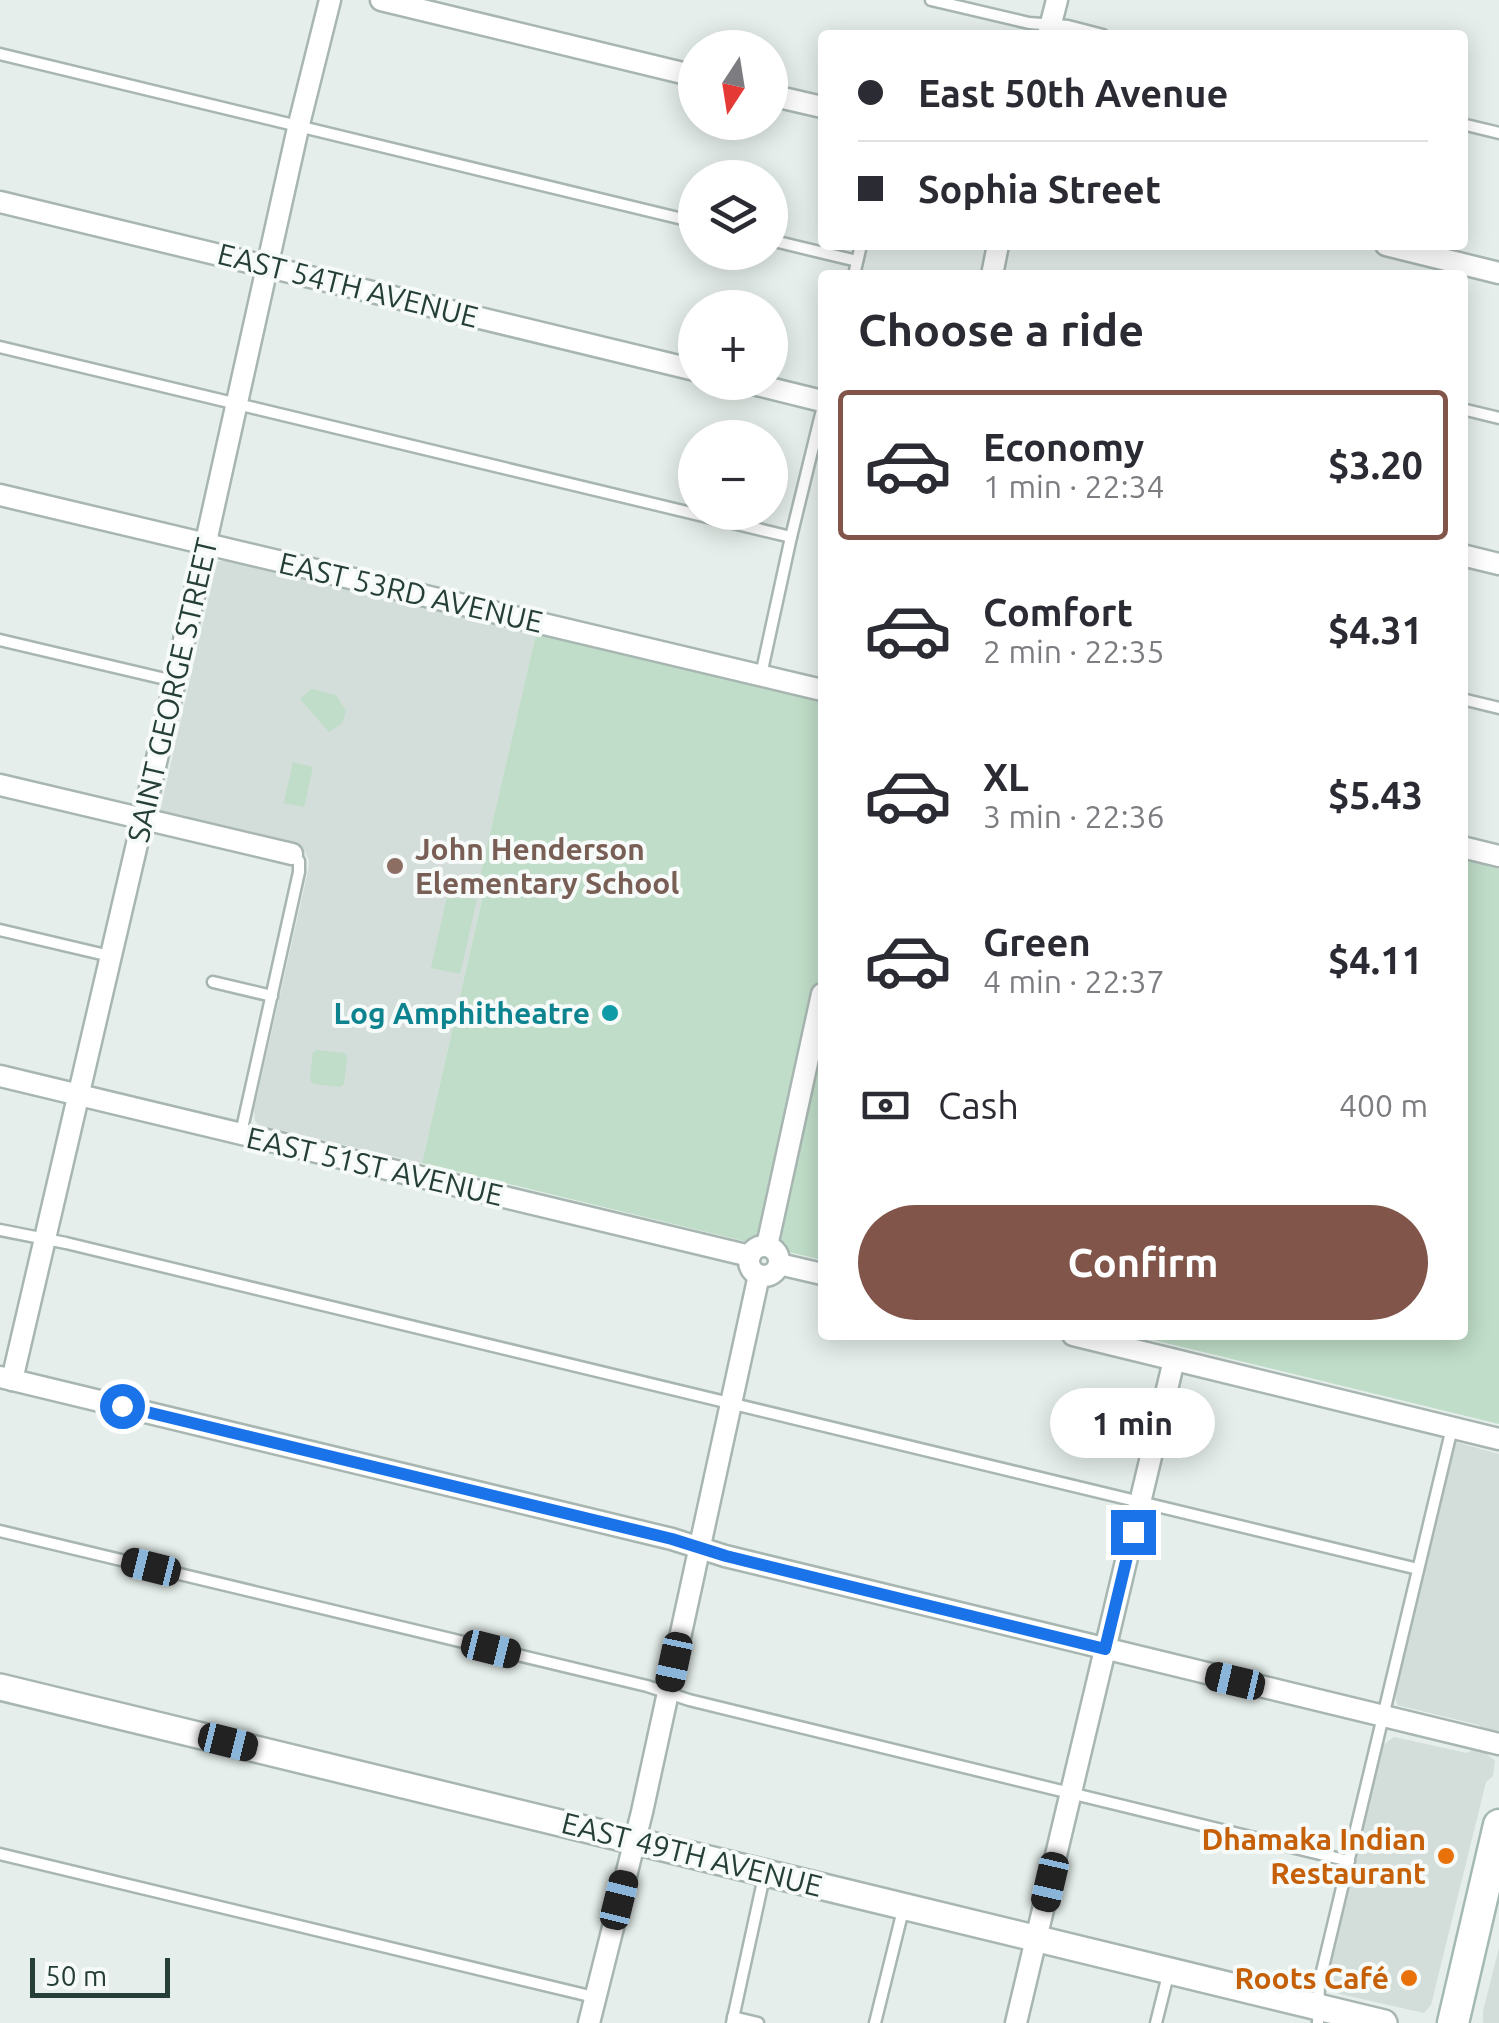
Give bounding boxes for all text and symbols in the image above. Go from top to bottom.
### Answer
north arrow [678,30,788,140]
map controls [678,30,788,530]
text: East 50th Avenue [918,72,1228,114]
button: layers [678,160,788,270]
text: Sophia Street [918,168,1161,210]
street label: EAST 54TH AVENUE [214,236,482,334]
button: + [678,290,788,400]
text: Choose a ride [858,304,1144,355]
button: − [678,420,788,530]
icon: car [863,420,953,510]
text: Economy [983,426,1144,468]
text: $3.20 [1328,444,1423,486]
text: 1 min · 22:34 [983,468,1165,504]
street label: SAINT GEORGE STREET [120,534,224,845]
street label: EAST 53RD AVENUE [276,545,546,639]
icon: car [863,585,953,675]
text: Comfort [983,591,1133,633]
text: $4.31 [1328,609,1423,651]
text: 2 min · 22:35 [983,633,1165,669]
icon: car [863,750,953,840]
text: XL [983,756,1029,798]
text: $5.43 [1328,774,1423,816]
text: 3 min · 22:36 [983,798,1165,834]
place label: John Henderson Elementary School [415,832,679,900]
marker: John Henderson Elementary School [384,855,406,877]
icon: car [863,915,953,1005]
text: Green [983,921,1091,963]
text: $4.11 [1328,939,1423,981]
text: 4 min · 22:37 [983,963,1165,999]
place label: Log Amphitheatre [333,996,590,1030]
marker: Log Amphitheatre [599,1002,621,1024]
icon: cash [858,1078,913,1133]
text: Cash [938,1084,1019,1126]
text: 400 m [1339,1087,1428,1123]
street label: EAST 51ST AVENUE [243,1120,507,1212]
button: Confirm [858,1205,1428,1320]
route start [100,1384,145,1429]
callout: 1 min [1050,1387,1216,1457]
text: 1 min [1092,1405,1173,1441]
route end [1111,1510,1156,1555]
car [118,1545,184,1589]
car [458,1627,524,1671]
car [653,1630,695,1694]
car [1202,1660,1268,1702]
car [195,1720,261,1764]
street label: EAST 49TH AVENUE [558,1805,826,1903]
place label: Dhamaka Indian Restaurant [1201,1822,1426,1890]
marker: Dhamaka Indian Restaurant [1435,1845,1457,1867]
car [1029,1849,1071,1915]
car [597,1867,641,1933]
scale bar [30,1953,170,1998]
text: 50 m [45,1960,107,1991]
place label: Roots Café [1234,1961,1389,1995]
marker: Roots Café [1398,1967,1420,1989]

